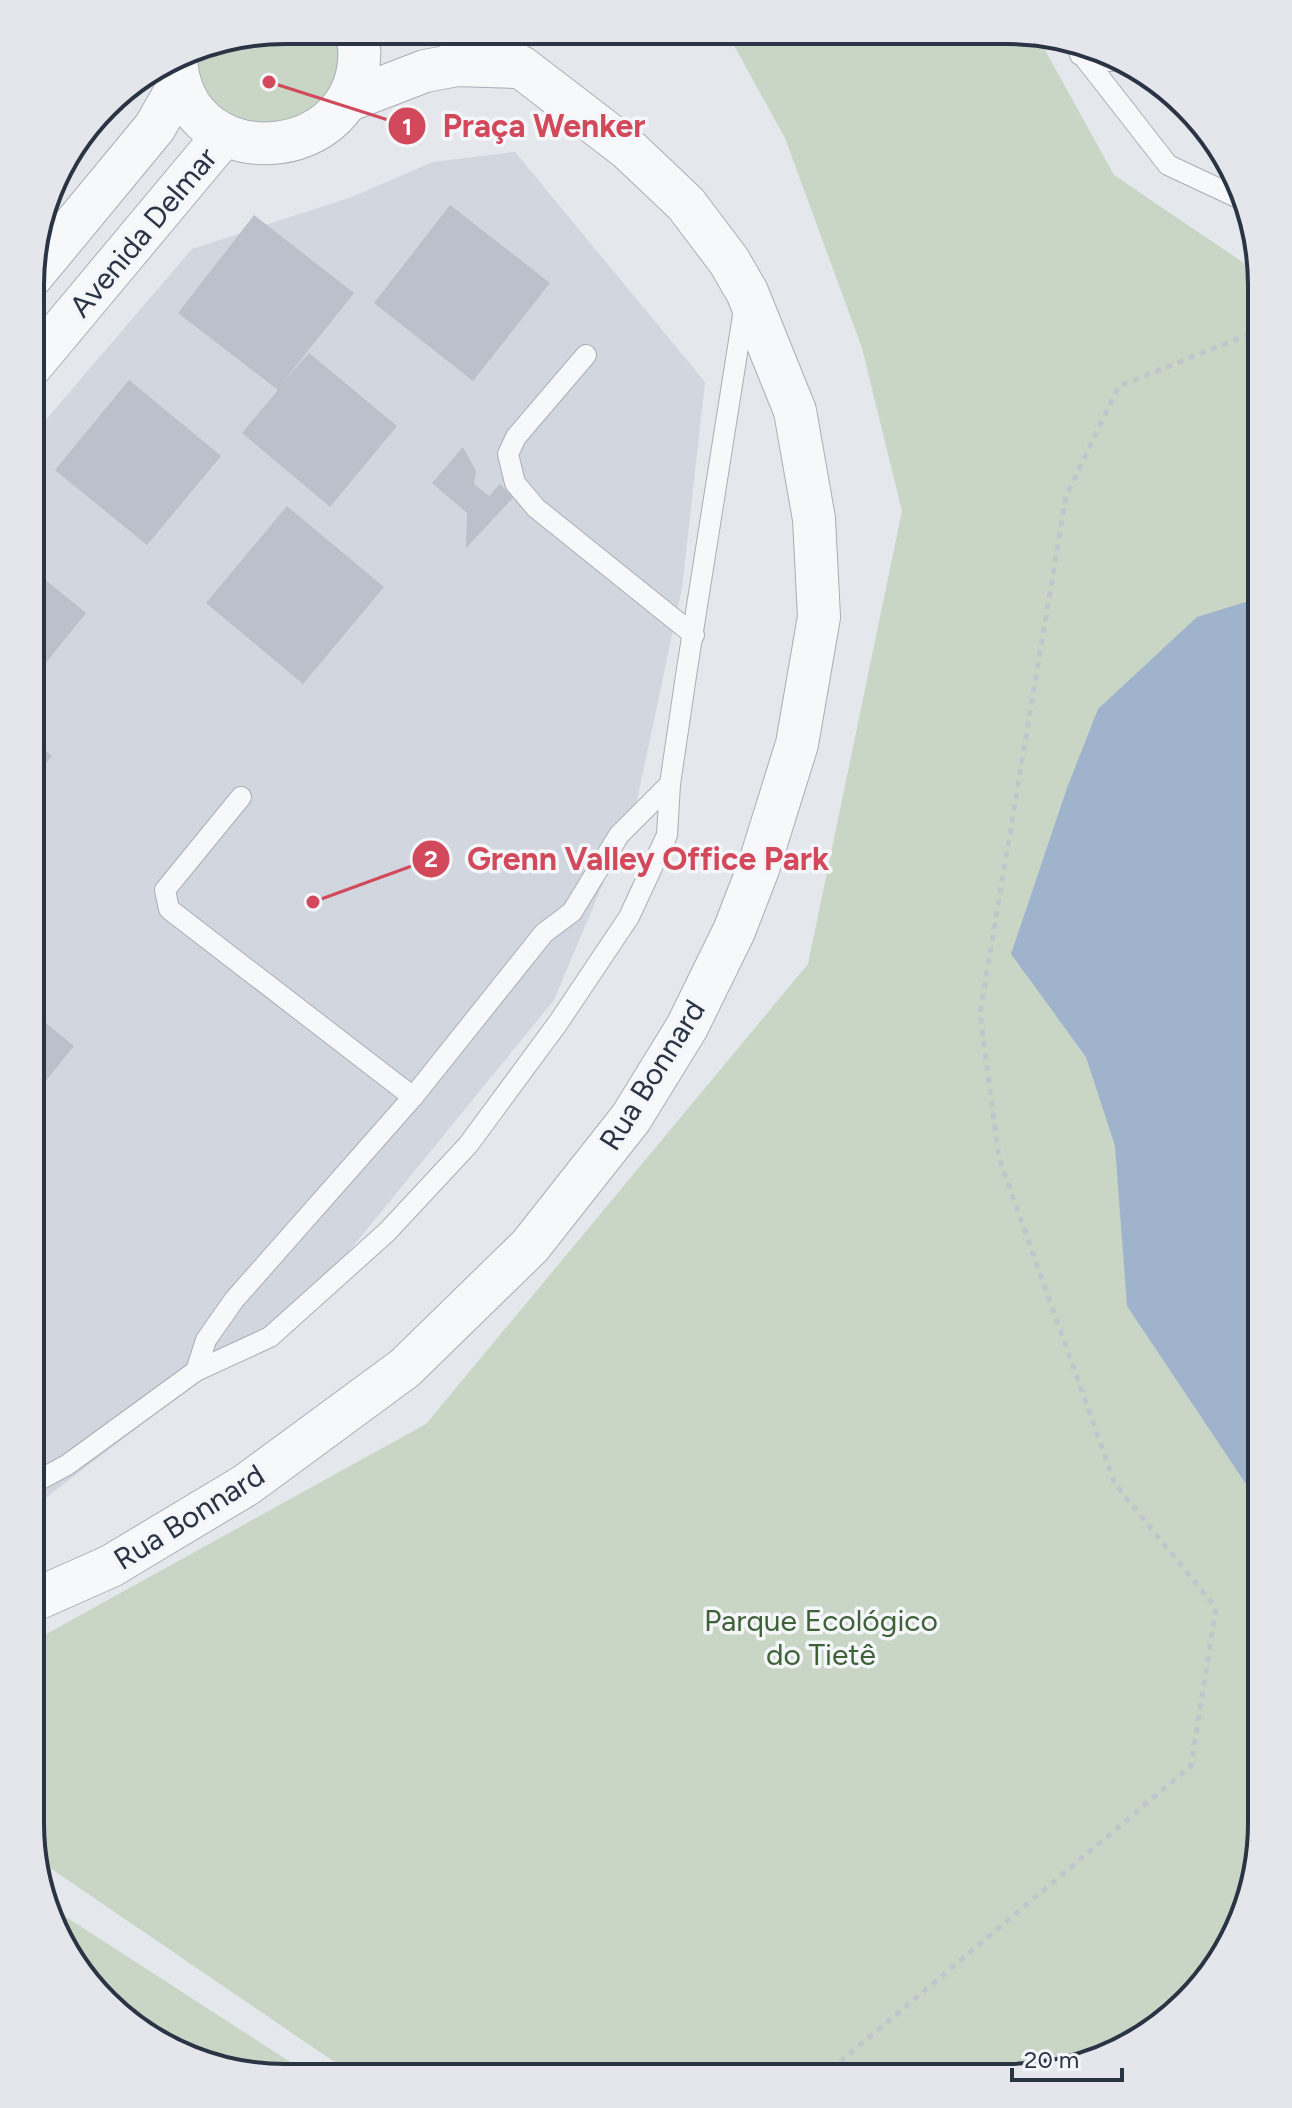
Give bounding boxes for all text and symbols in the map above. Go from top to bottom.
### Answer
callout: Praça Wenker [387,98,662,154]
text: Praça Wenker [443,107,645,145]
text: 1 [402,112,412,141]
street label: Avenida Delmar [61,140,225,324]
callout: Grenn Valley Office Park [411,831,845,887]
text: Grenn Valley Office Park [467,840,830,878]
text: 2 [424,844,438,873]
street label: Rua Bonnard [591,993,713,1157]
street label: Rua Bonnard [107,1456,271,1578]
park label: Parque Ecológico do Tietê [704,1602,938,1673]
scale bar [1012,2032,1122,2082]
text: 20 m [1024,2045,1079,2074]

